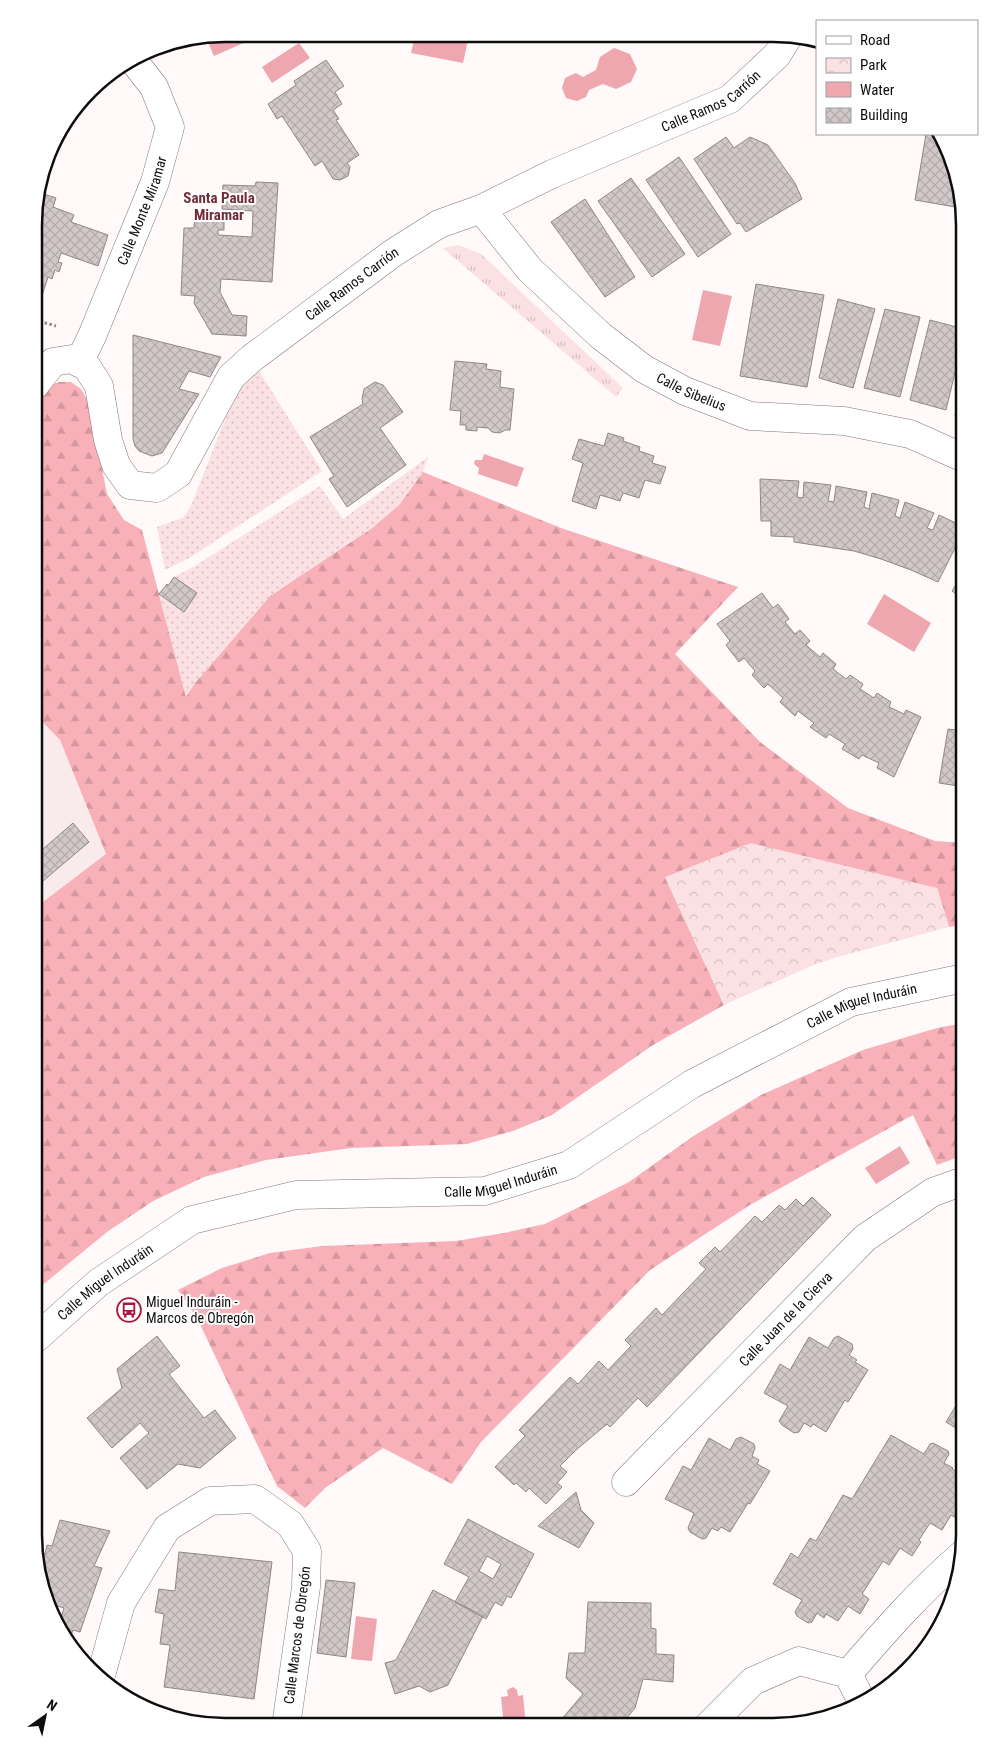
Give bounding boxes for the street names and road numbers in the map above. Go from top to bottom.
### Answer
street label: Calle Ramos Carrión [659,67,764,135]
street label: Calle Monte Miramar [114,155,170,267]
street label: Calle Ramos Carrión [302,244,401,324]
street label: Calle Sibelius [654,369,728,414]
street label: Calle Miguel Induráin [804,980,918,1032]
street label: Calle Miguel Induráin [444,1161,559,1200]
street label: Calle Miguel Induráin [54,1241,156,1323]
street label: Calle Juan de la Cierva [736,1269,835,1370]
street label: Calle Marcos de Obregón [281,1565,313,1705]

